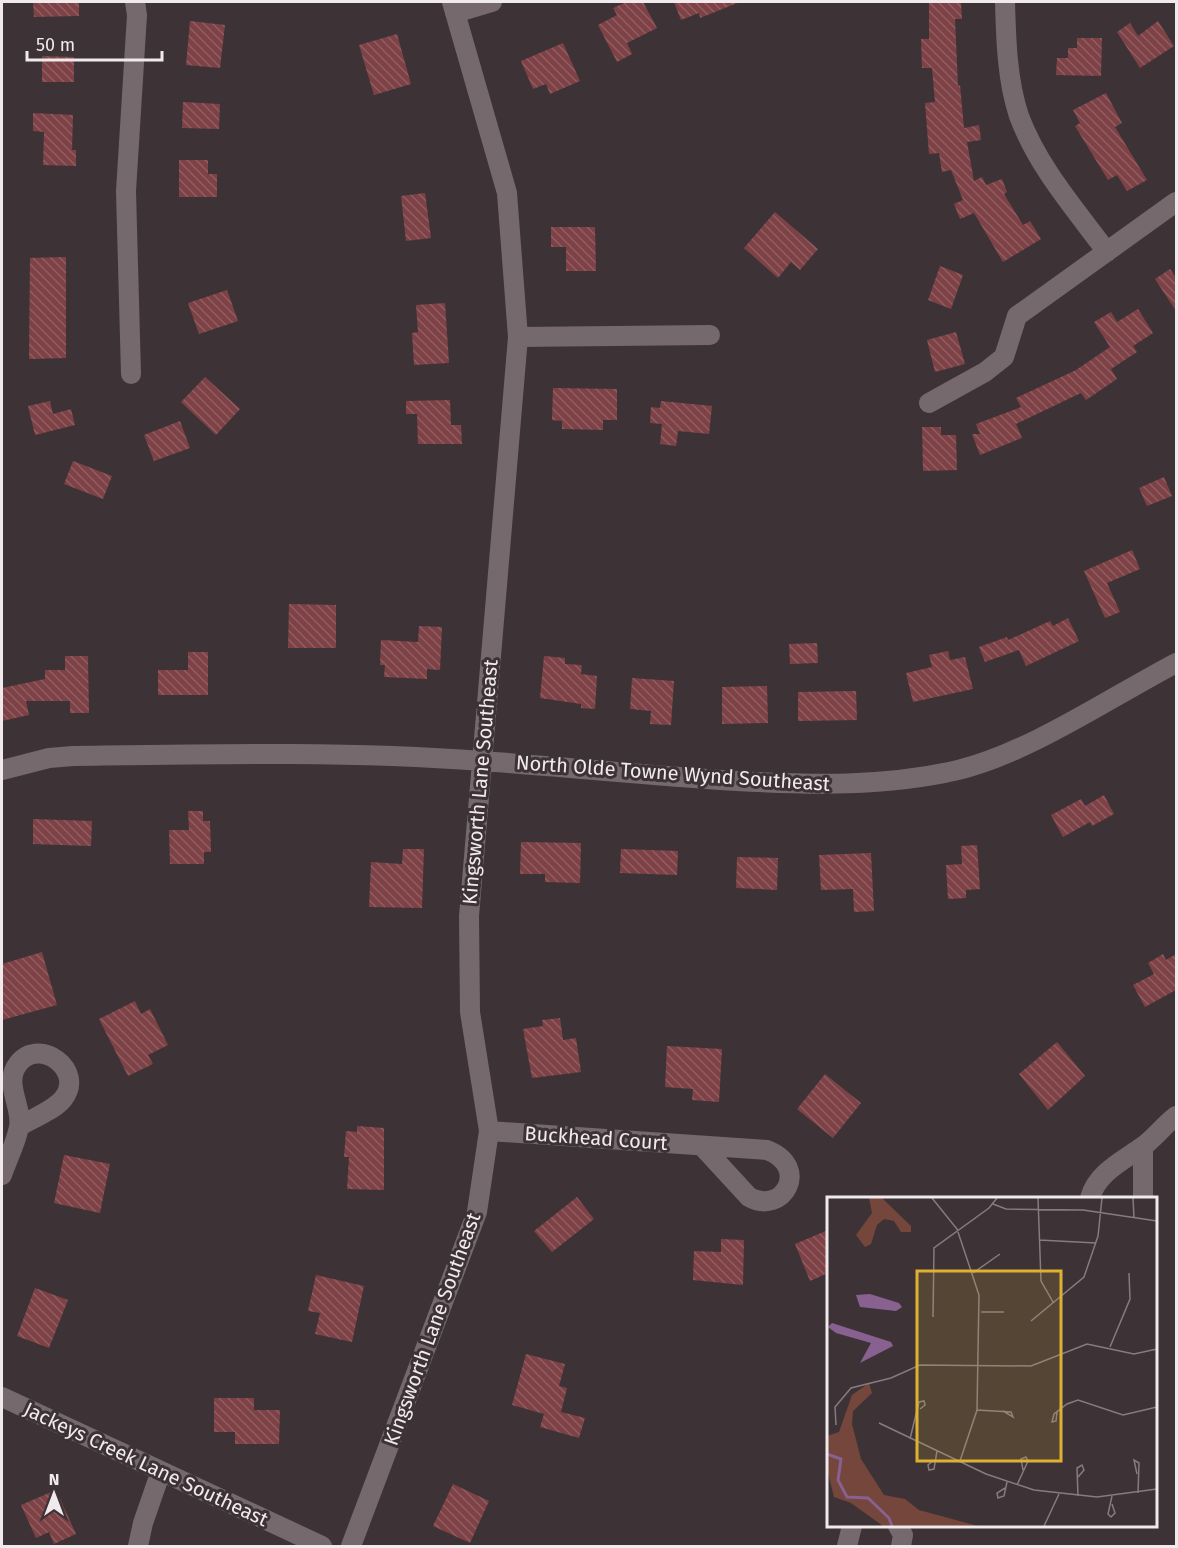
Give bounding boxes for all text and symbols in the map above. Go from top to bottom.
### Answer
scale bar [27,24,162,62]
text: 50 m [36,34,75,56]
street label: Kingsworth Lane Southeast [457,658,503,906]
street label: North Olde Towne Wynd Southeast [515,750,832,796]
street label: Buckhead Court [524,1121,669,1155]
inset map [827,1197,1157,1527]
street label: Kingsworth Lane Southeast [379,1208,486,1449]
street label: Jackeys Creek Lane Southeast [20,1397,273,1532]
north arrow [24,1464,84,1524]
text: N [49,1470,59,1489]

